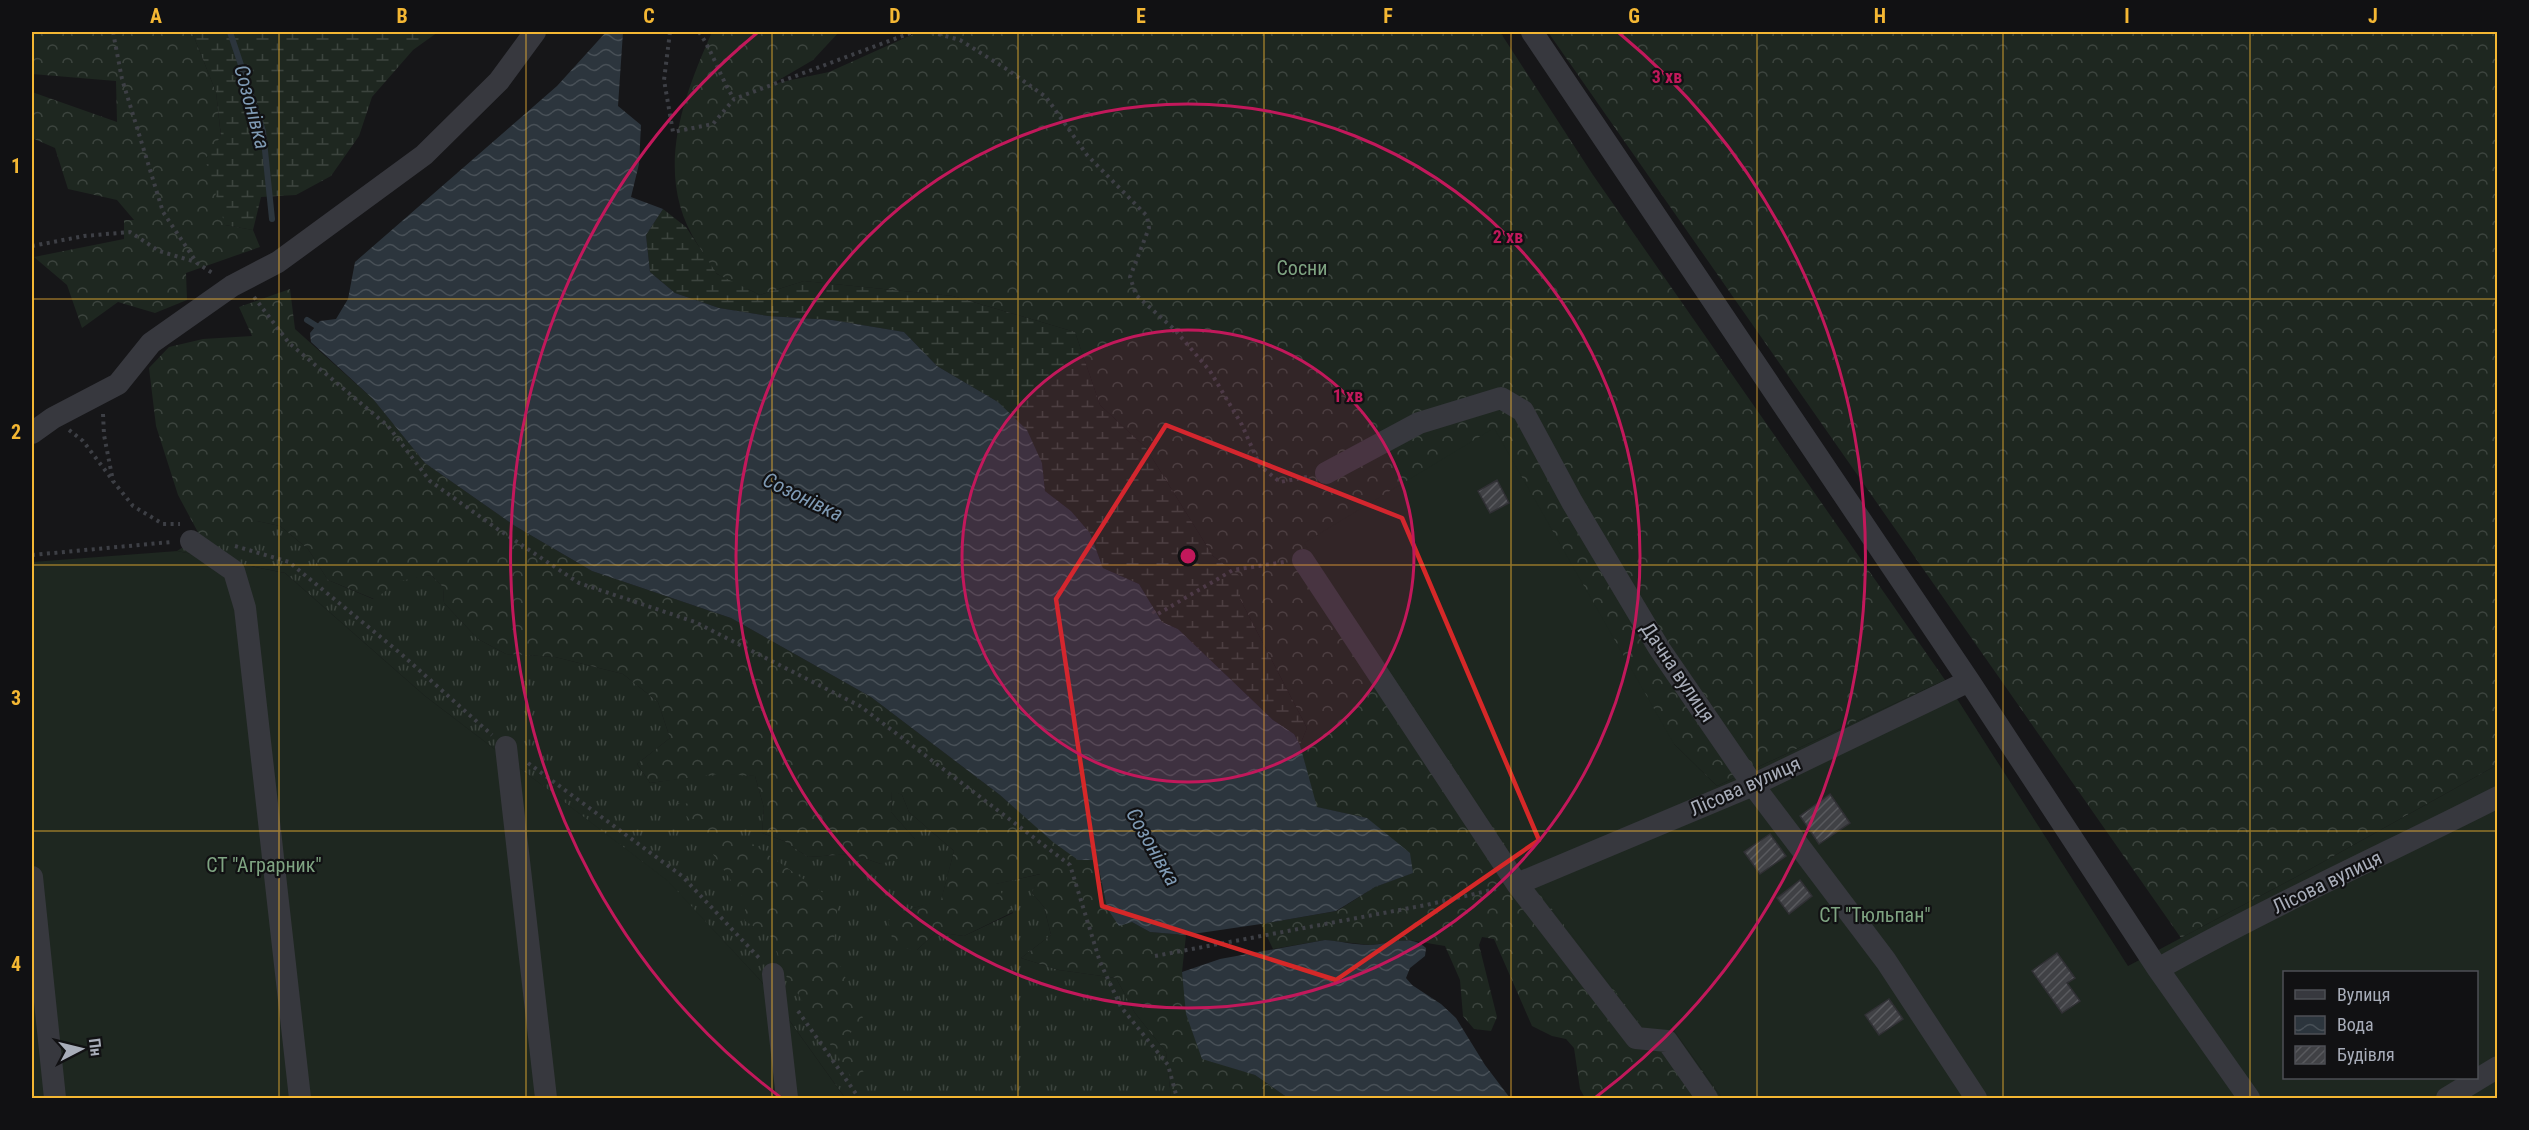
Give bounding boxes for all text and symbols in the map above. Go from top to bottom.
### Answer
text: A [150,4,162,28]
text: B [396,4,408,28]
text: C [643,4,655,28]
text: D [889,4,901,28]
text: E [1136,4,1146,28]
text: F [1383,4,1393,28]
text: G [1628,4,1640,28]
text: H [1874,4,1886,28]
text: I [2124,4,2130,28]
text: J [2368,4,2378,28]
water label: Созонівка [229,62,275,152]
text: 3 хв [1652,66,1682,87]
text: 1 [11,154,21,178]
text: 2 хв [1493,226,1523,247]
park label: Сосни [1277,256,1327,280]
text: 1 хв [1333,385,1363,406]
text: 2 [11,420,21,444]
water label: Созонівка [759,467,847,527]
centre of rings [1178,546,1198,566]
street label: Дачна вулиця [1636,618,1720,726]
text: 3 [11,686,21,710]
street label: Лісова вулиця [1686,751,1804,821]
water label: Созонівка [1121,804,1185,890]
street label: Лісова вулиця [2268,845,2386,919]
park label: СТ "Аграрник" [206,853,322,877]
park label: СТ "Тюльпан" [1819,903,1931,927]
text: 4 [11,952,21,976]
legend [2283,971,2478,1079]
text: Вулиця [2337,984,2391,1005]
text: Вода [2337,1014,2374,1035]
north arrow [51,1019,111,1079]
text: Пн [85,1037,106,1057]
text: Будівля [2337,1044,2395,1065]

